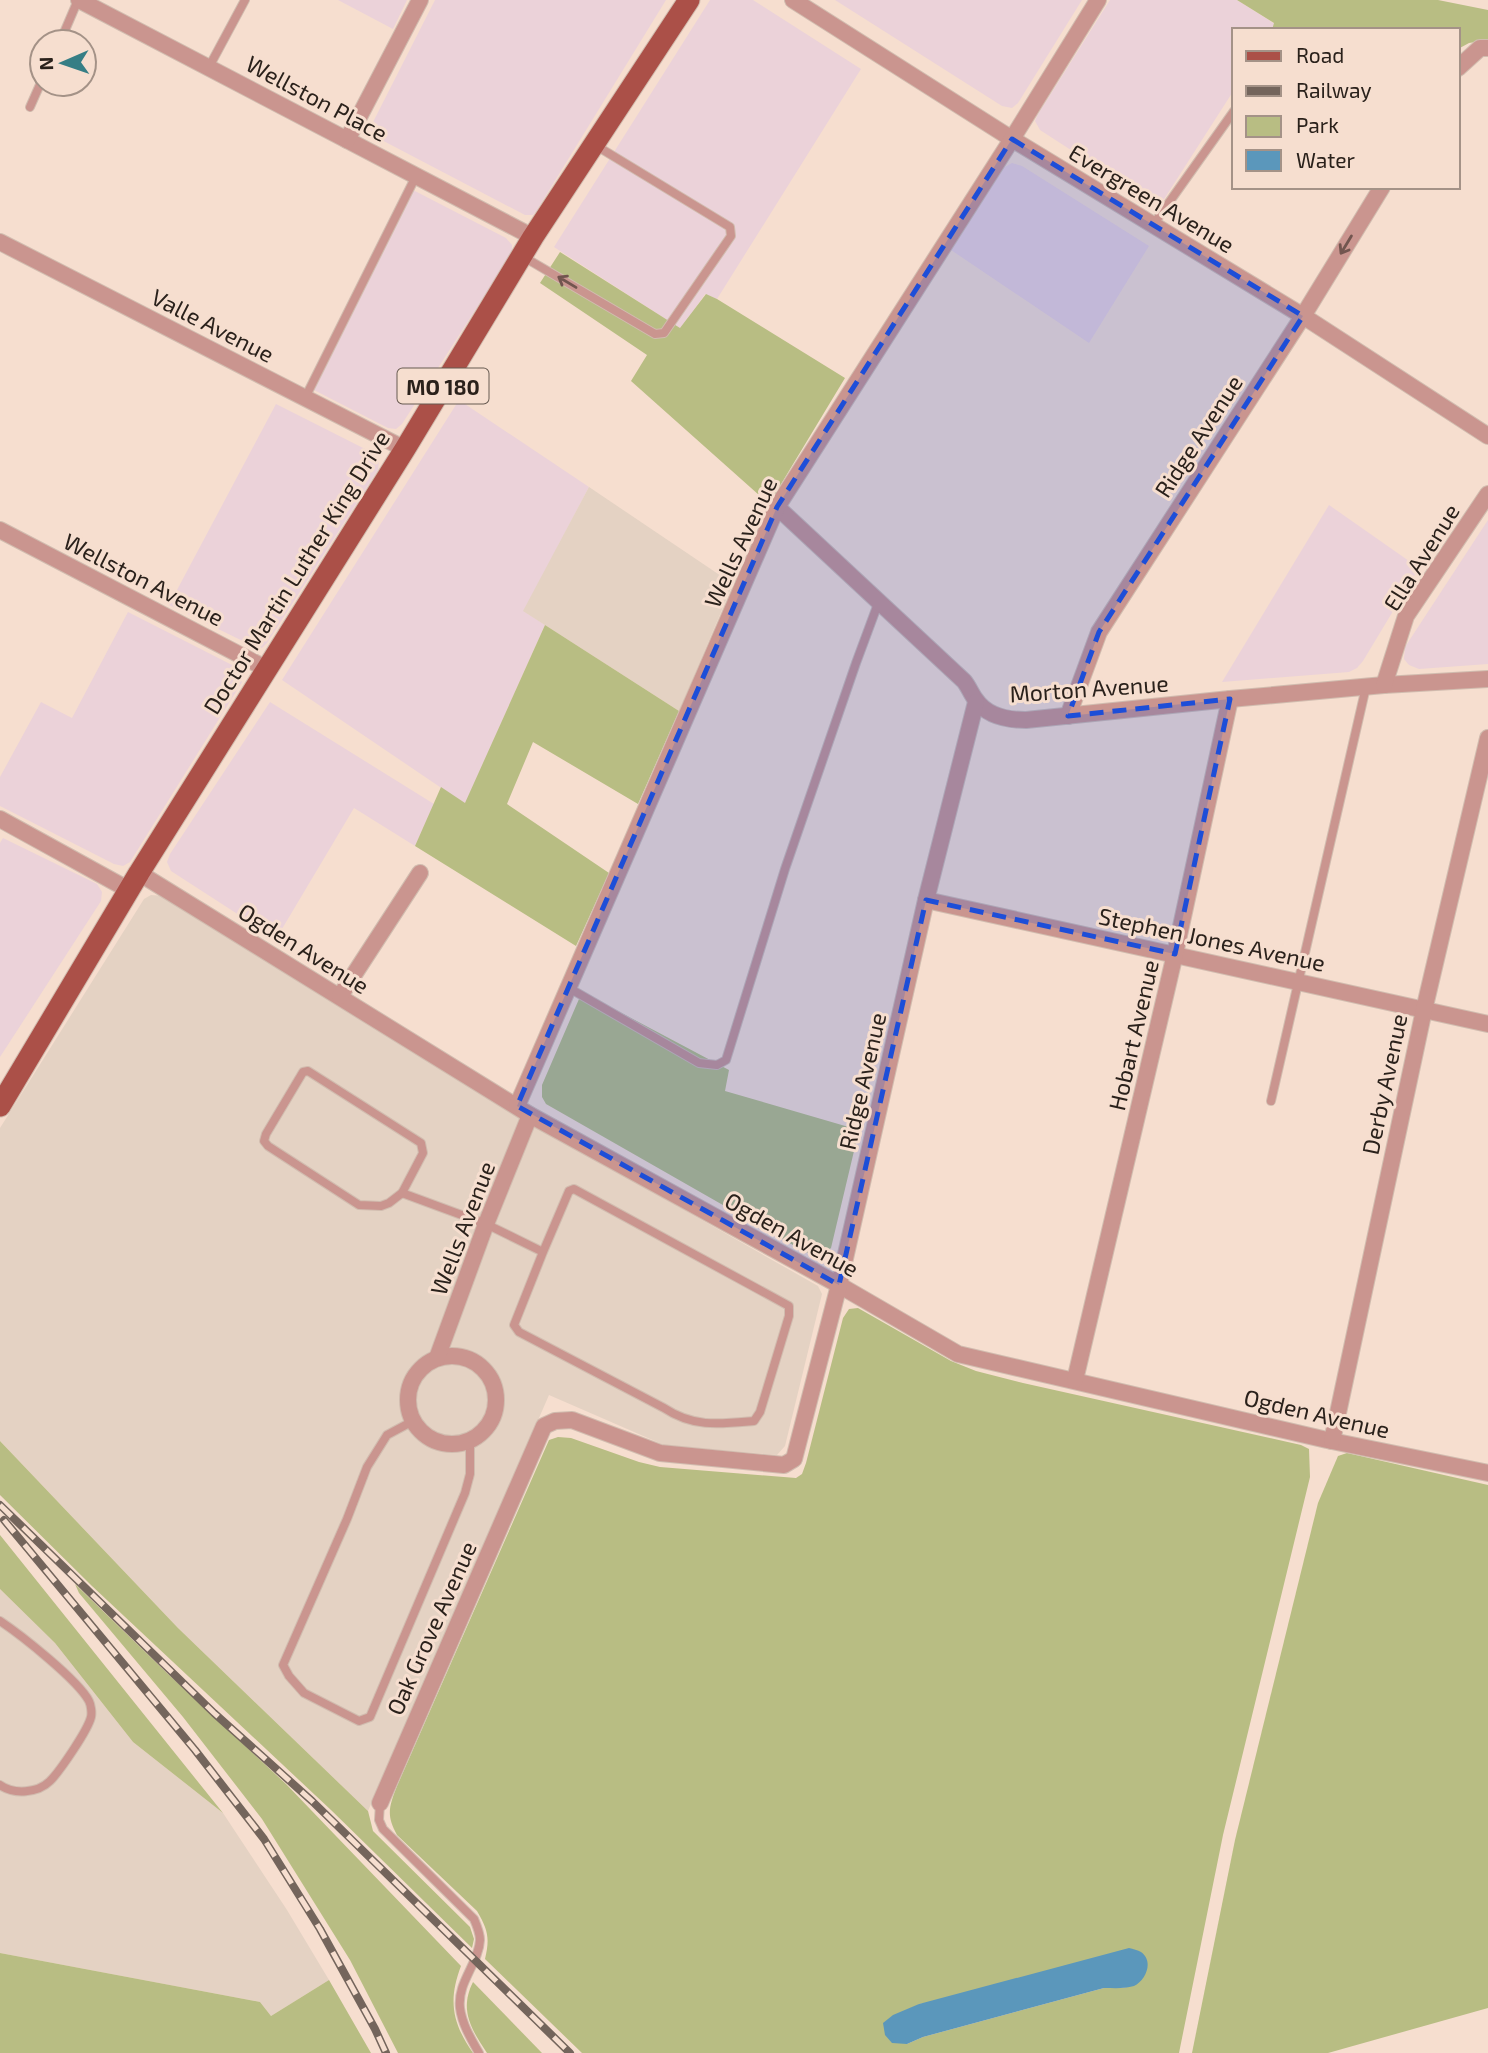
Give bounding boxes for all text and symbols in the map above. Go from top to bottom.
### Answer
north arrow [28,28,98,98]
legend [1232,28,1460,189]
text: Road [1296,42,1344,67]
street label: Wellston Place [242,49,392,147]
text: N [34,56,57,71]
text: Railway [1296,77,1372,102]
text: Park [1296,112,1339,137]
street label: Evergreen Avenue [1064,138,1240,258]
text: Water [1296,147,1355,172]
one-way arrow [1339,235,1353,255]
one-way arrow [558,274,578,288]
street label: Valle Avenue [147,282,279,368]
road number: MO 180 [398,368,488,404]
street label: Ridge Avenue [1148,370,1248,502]
street label: Doctor Martin Luther King Drive [197,425,395,719]
street label: Wells Avenue [698,472,782,612]
street label: Ella Avenue [1377,498,1465,616]
street label: Wellston Avenue [59,527,229,631]
street label: Morton Avenue [1009,668,1169,708]
street label: Ogden Avenue [234,897,374,999]
street label: Stephen Jones Avenue [1096,901,1328,977]
street label: Hobart Avenue [1102,957,1164,1113]
street label: Ridge Avenue [833,1010,891,1152]
street label: Derby Avenue [1355,1011,1413,1157]
street label: Wells Avenue [424,1157,500,1299]
street label: Ogden Avenue [720,1186,864,1282]
street label: Ogden Avenue [1241,1383,1393,1443]
street label: Oak Grove Avenue [380,1537,482,1719]

